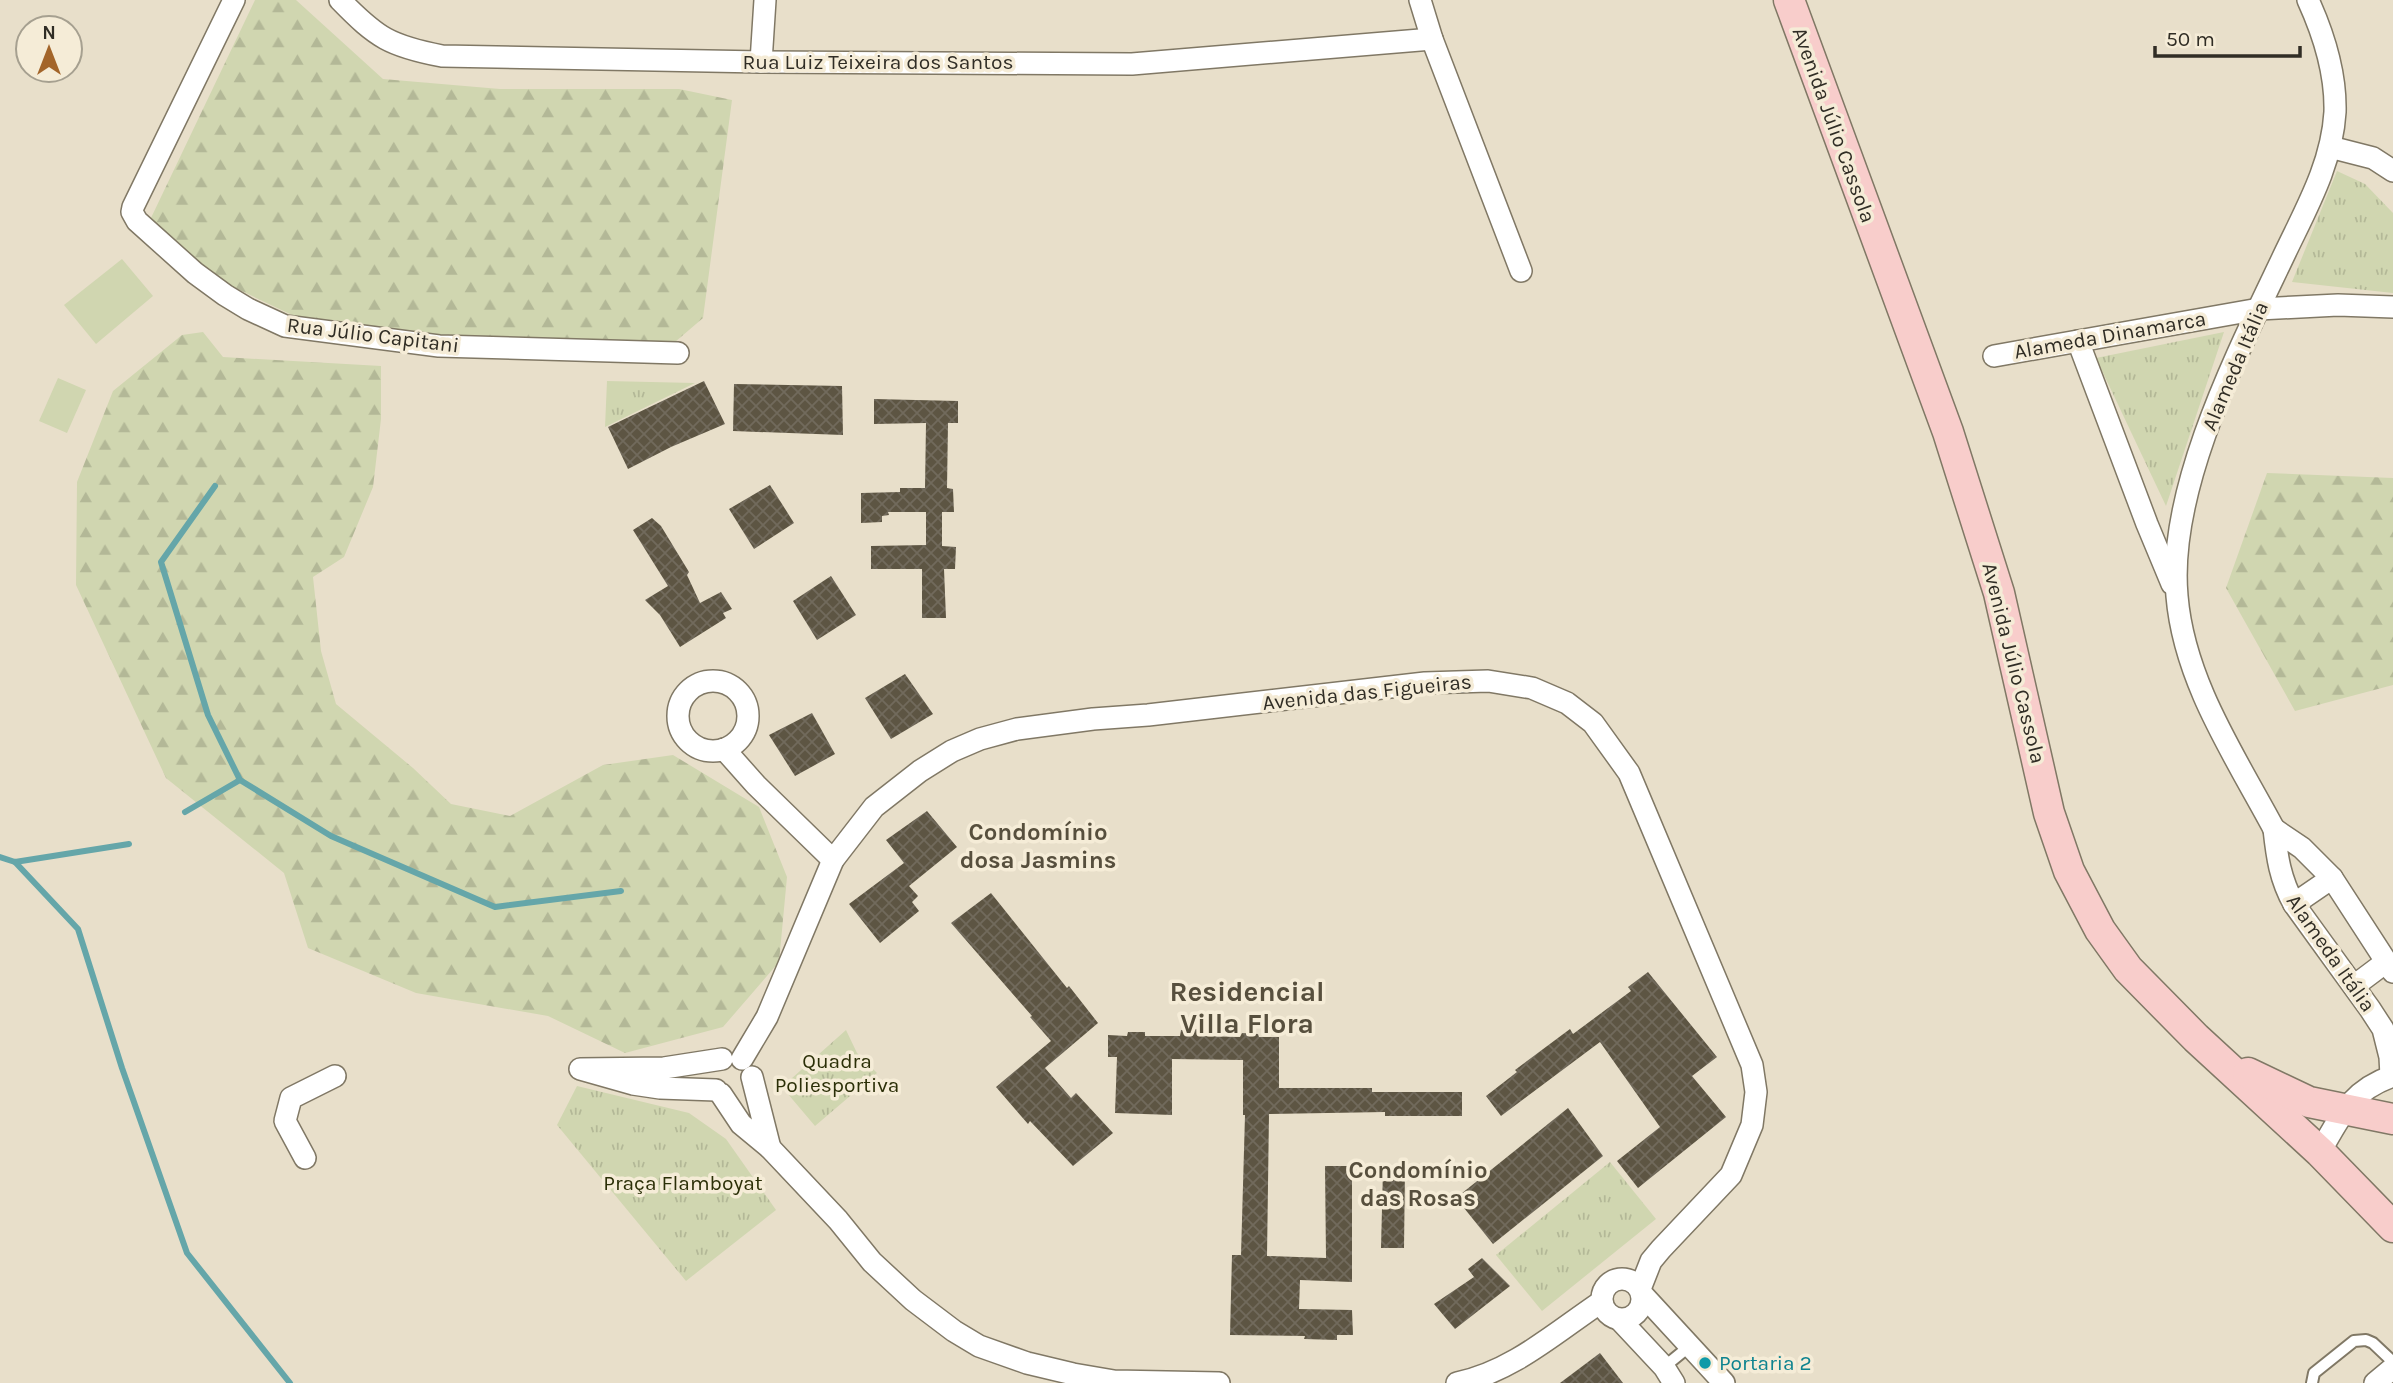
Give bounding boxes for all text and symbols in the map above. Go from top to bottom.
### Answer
north arrow [14,14,84,84]
scale bar [2155,14,2300,58]
text: N [42,22,56,44]
street label: Avenida Júlio Cassola [1787,24,1881,226]
text: 50 m [2166,27,2215,51]
street label: Rua Luiz Teixeira dos Santos [742,50,1014,74]
street label: Alameda Itália [2197,298,2273,434]
street label: Alameda Dinamarca [2012,306,2208,364]
street label: Rua Júlio Capitani [286,313,460,357]
street label: Avenida Júlio Cassola [1977,560,2051,766]
street label: Avenida das Figueiras [1261,669,1473,715]
district label: Condomínio dosa Jasmins [960,818,1116,874]
street label: Alameda Itália [2282,890,2380,1016]
district label: Residencial Villa Flora [1169,975,1325,1040]
park label: Quadra Poliesportiva [775,1049,899,1097]
district label: Condomínio das Rosas [1348,1156,1488,1212]
park label: Praça Flamboyat [603,1171,763,1195]
place label: Portaria 2 [1719,1351,1812,1375]
marker: Portaria 2 [1697,1355,1713,1371]

